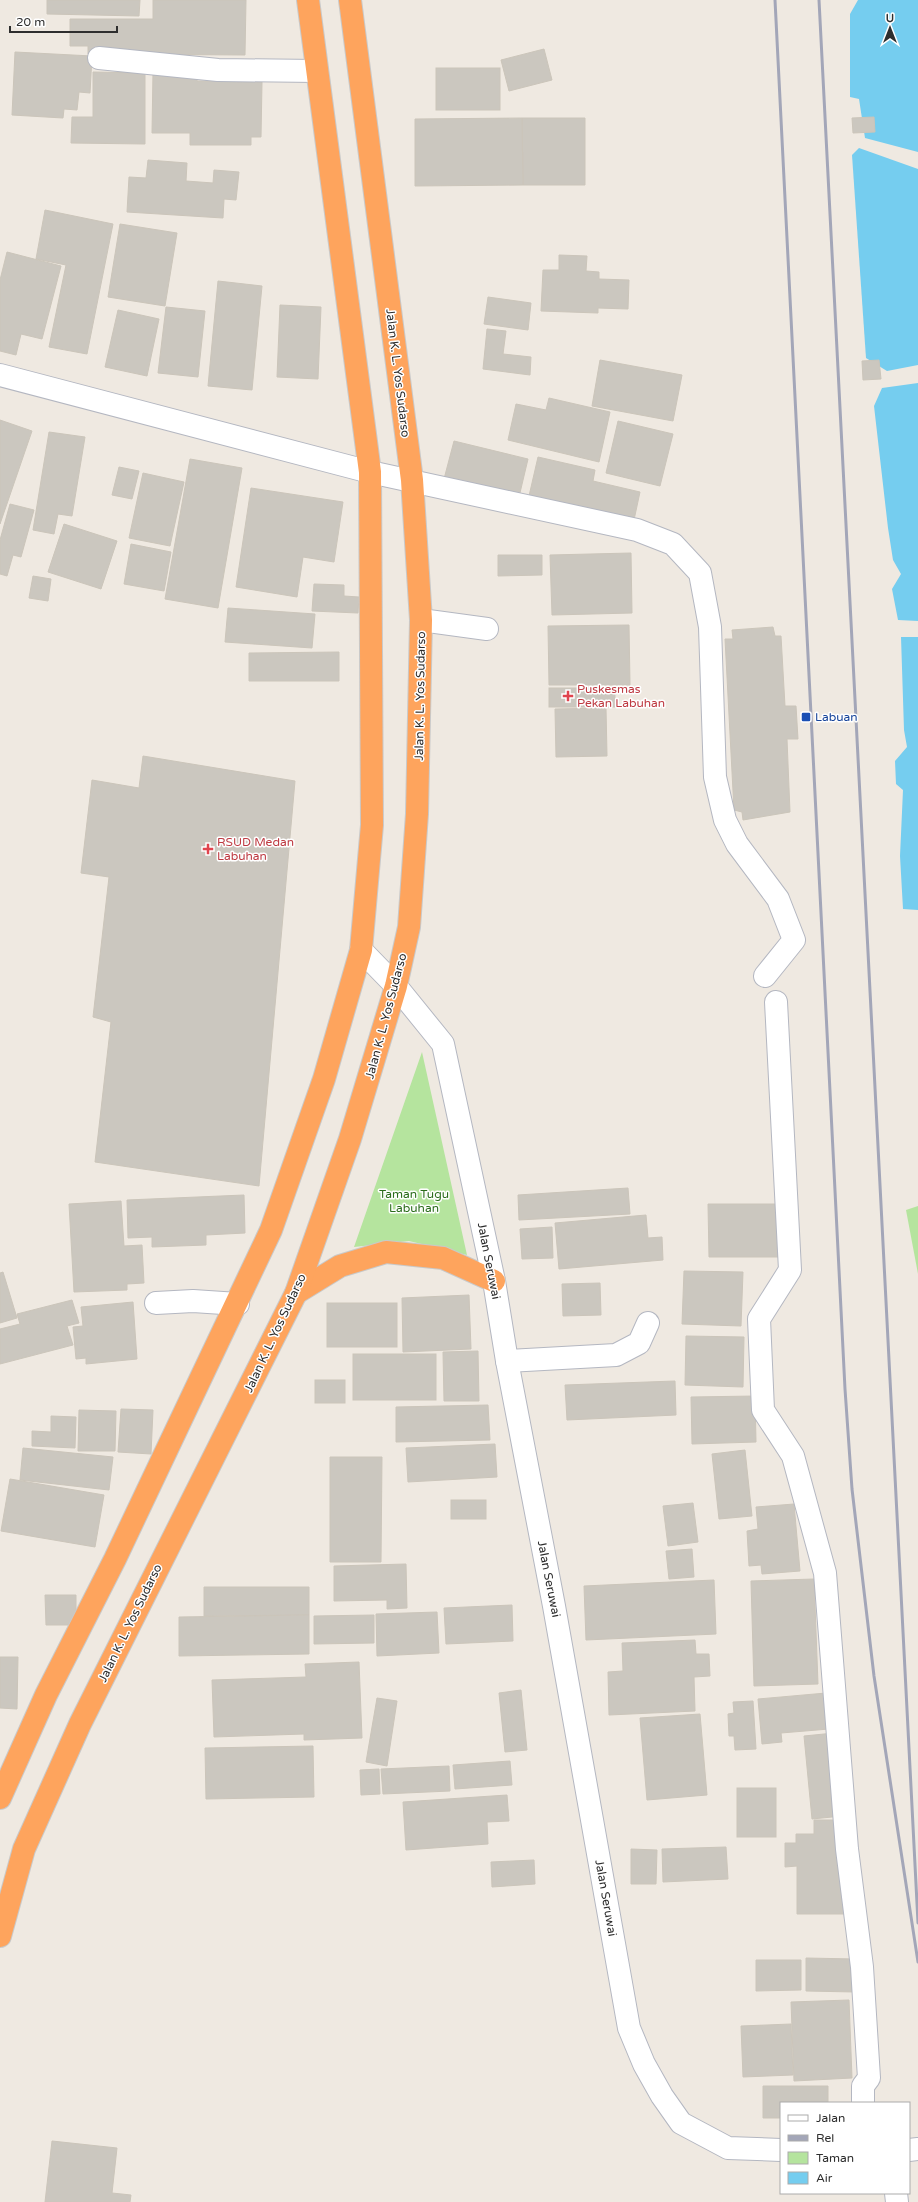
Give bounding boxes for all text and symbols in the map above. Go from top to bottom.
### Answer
scale bar [10,8,117,34]
north arrow [870,8,910,48]
text: U [886,12,894,25]
text: 20 m [16,15,45,29]
street label: Jalan K. L. Yos Sudarso [383,308,413,438]
street label: Jalan K. L. Yos Sudarso [412,631,428,761]
place label: Puskesmas Pekan Labuhan [577,682,665,710]
marker: Puskesmas Pekan Labuhan [562,690,574,702]
place label: Labuan [815,710,858,724]
marker: Labuan [800,711,812,723]
place label: RSUD Medan Labuhan [217,835,294,863]
marker: RSUD Medan Labuhan [202,843,214,855]
street label: Jalan K. L. Yos Sudarso [362,952,410,1080]
park label: Taman Tugu Labuhan [379,1187,449,1215]
street label: Jalan Seruwai [475,1222,503,1301]
street label: Jalan K. L. Yos Sudarso [241,1271,309,1395]
street label: Jalan Seruwai [535,1540,563,1619]
street label: Jalan K. L. Yos Sudarso [95,1562,165,1684]
street label: Jalan Seruwai [592,1859,620,1938]
legend [780,2102,910,2194]
text: Jalan [816,2111,845,2125]
text: Rel [816,2131,834,2145]
text: Taman [816,2151,854,2165]
text: Air [816,2171,833,2185]

